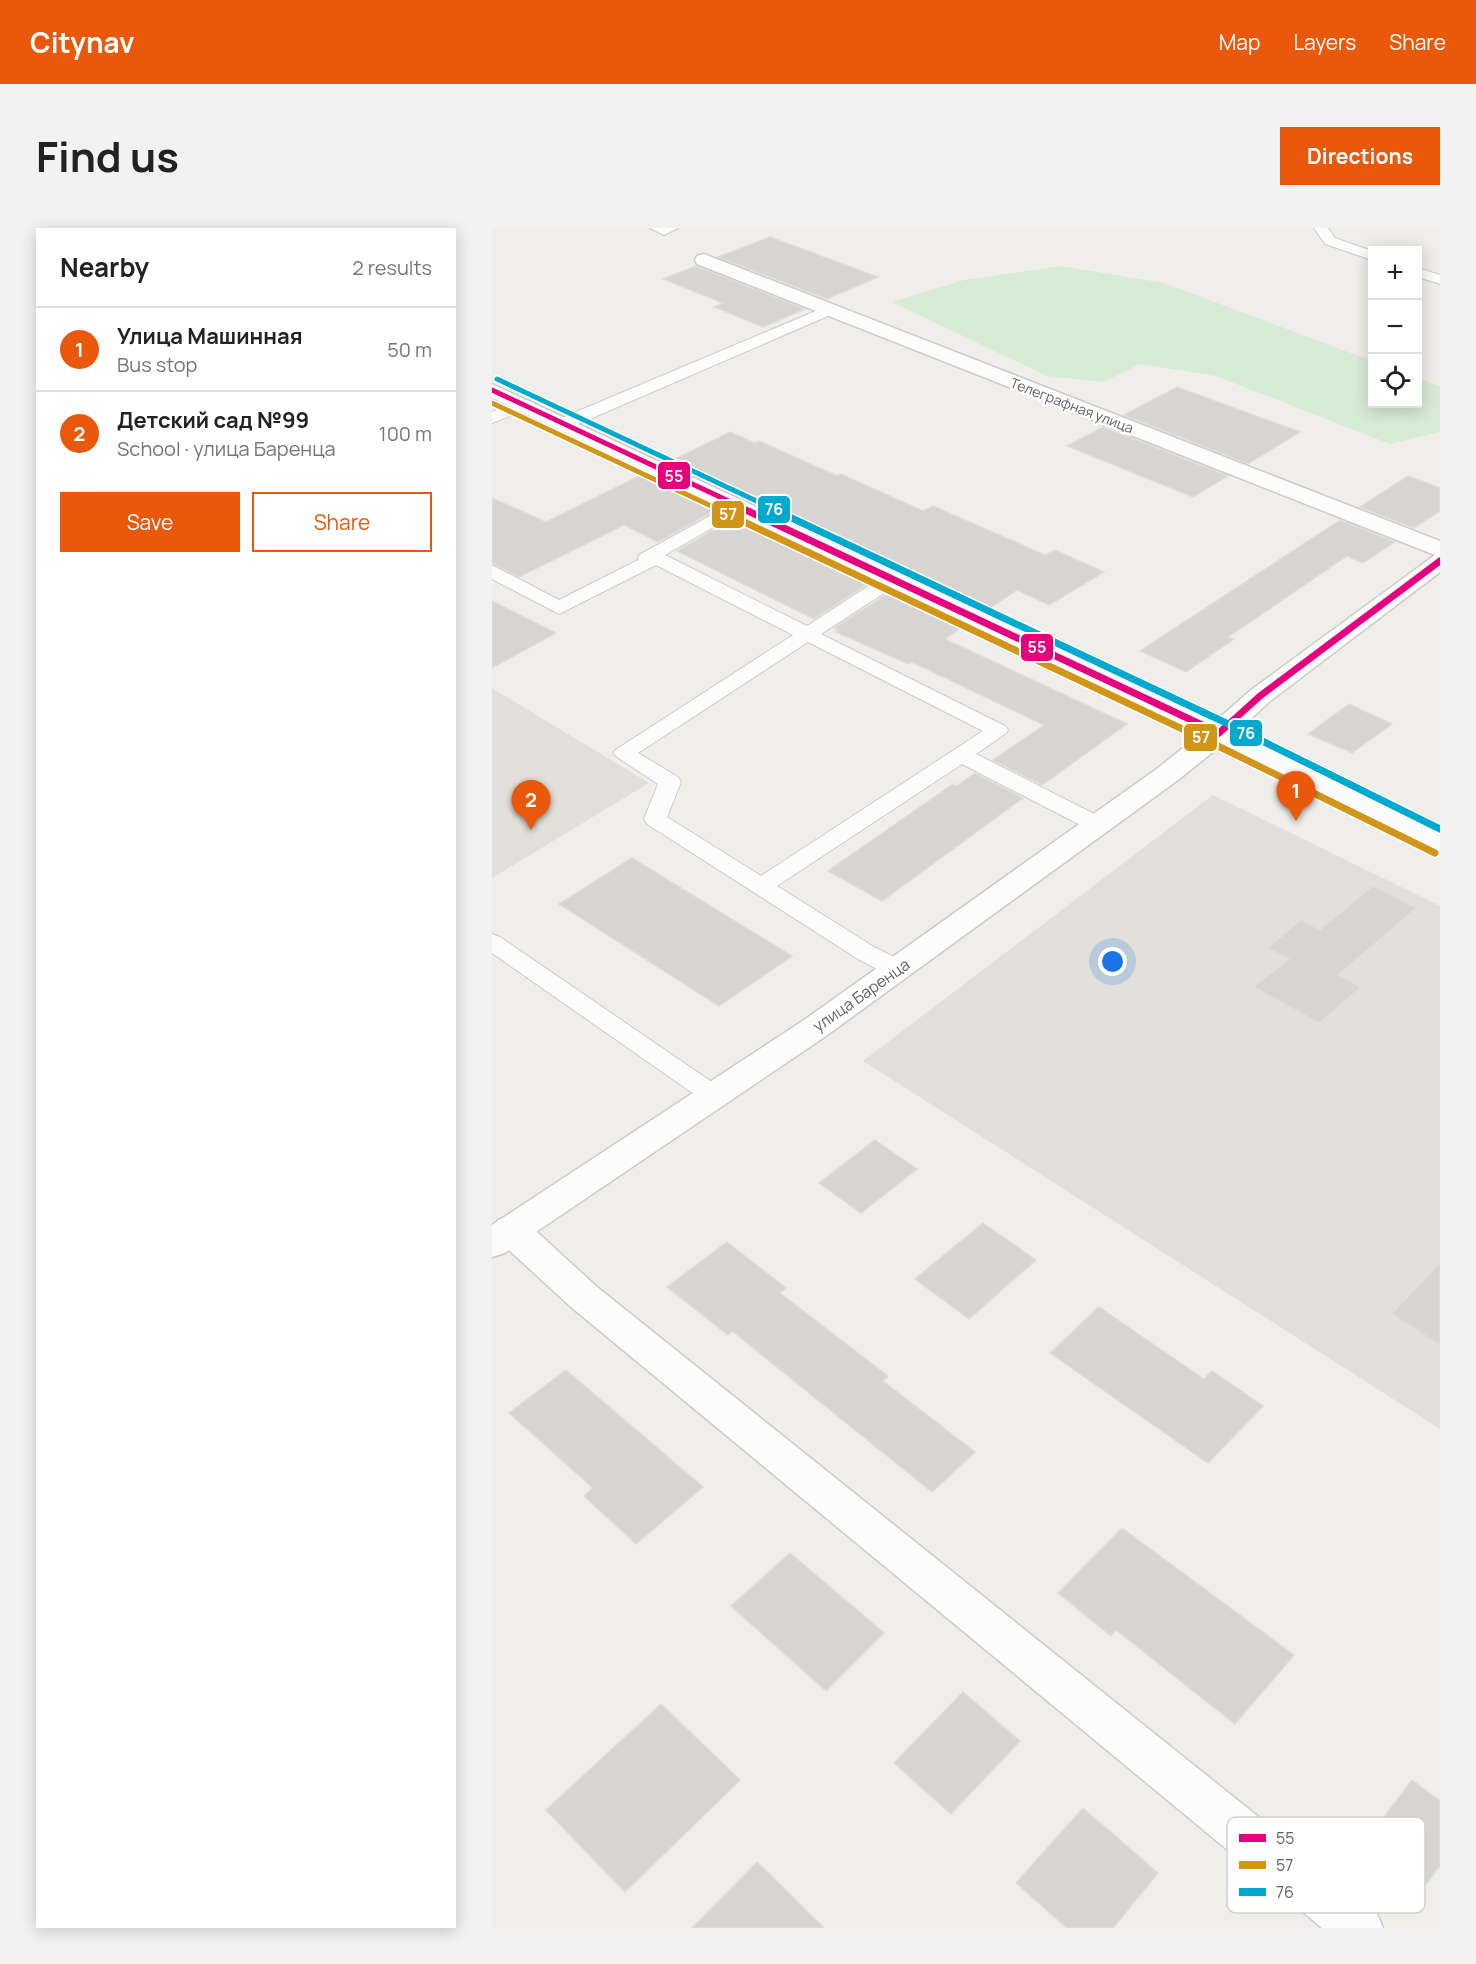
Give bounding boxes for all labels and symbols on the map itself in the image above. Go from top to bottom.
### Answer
street label: Телеграфная улица [1008,373,1136,437]
line badge: 55 [657,461,691,490]
text: 55 [665,465,683,487]
line badge: 76 [757,495,791,524]
text: 76 [765,498,783,520]
line badge: 57 [711,500,745,529]
text: 57 [719,503,737,525]
line badge: 55 [1020,633,1054,662]
text: 55 [1028,636,1046,658]
line badge: 76 [1229,719,1263,747]
text: 76 [1237,722,1255,744]
line badge: 57 [1183,723,1218,752]
text: 57 [1192,726,1210,748]
pin: 1 [1276,772,1316,821]
pin: 2 [512,780,550,830]
your location [1098,947,1127,976]
street label: улица Баренца [808,953,914,1037]
legend [1227,1817,1425,1913]
text: 55 [1276,1827,1294,1849]
text: 57 [1276,1854,1293,1876]
text: 76 [1276,1881,1294,1903]

